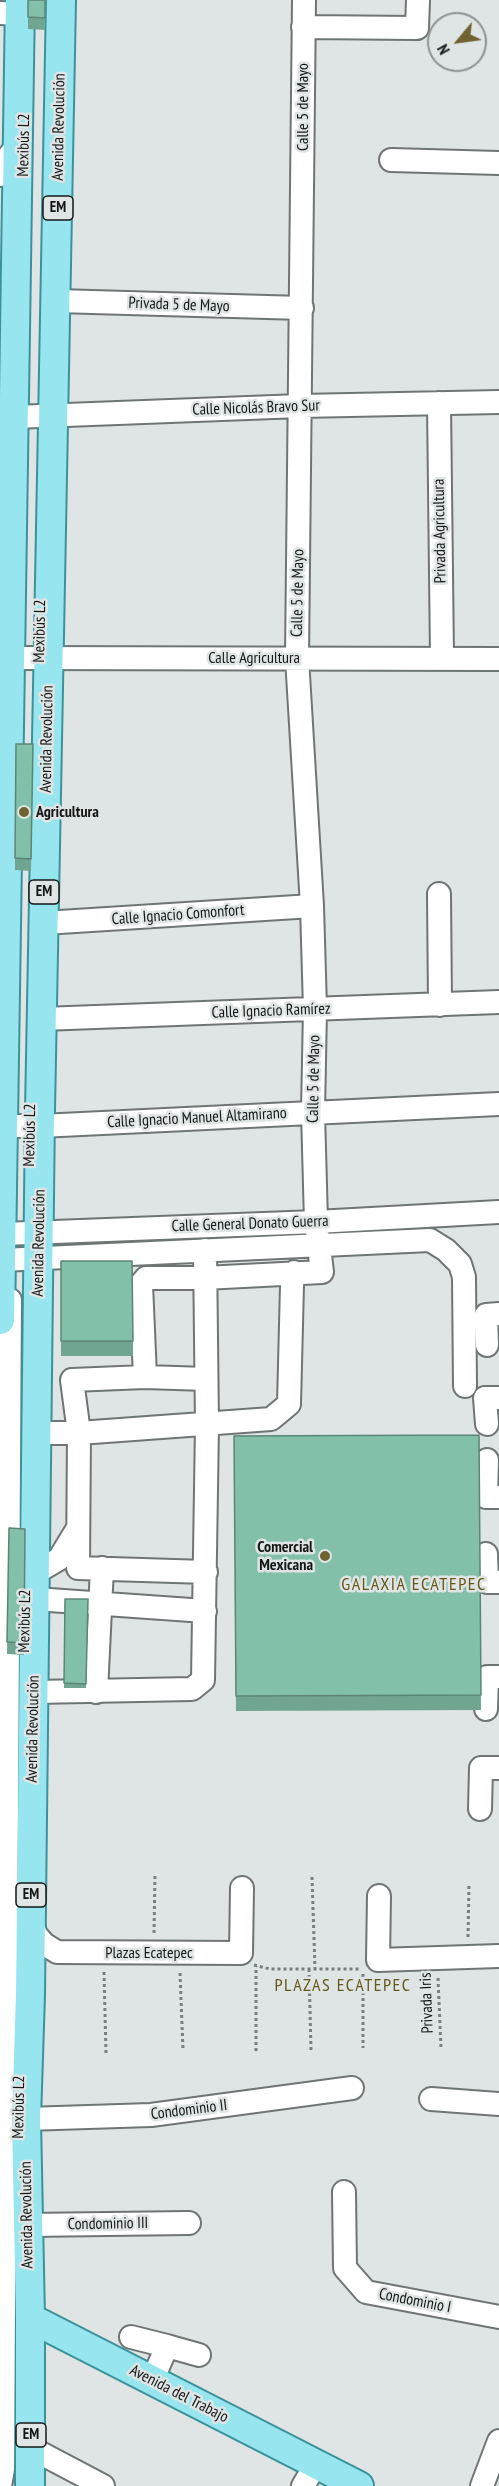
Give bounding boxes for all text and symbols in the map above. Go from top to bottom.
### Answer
north arrow [427,12,487,72]
text: N [432,41,454,58]
street label: Calle 5 de Mayo [293,63,313,151]
street label: Avenida Revolución [48,73,70,181]
street label: Mexibús L2 [14,113,34,177]
road number: EM [43,196,73,220]
street label: Privada 5 de Mayo [128,294,230,316]
street label: Calle Nicolás Bravo Sur [192,396,320,420]
street label: Privada Agricultura [429,479,451,583]
street label: Calle 5 de Mayo [288,549,308,637]
street label: Mexibús L2 [30,599,50,663]
street label: Calle Agricultura [208,648,300,668]
street label: Avenida Revolución [36,685,58,793]
place label: Agricultura [36,802,99,822]
marker: Agricultura [17,805,31,819]
road number: EM [29,880,59,904]
street label: Calle Ignacio Comonfort [111,901,245,929]
street label: Calle Ignacio Ramírez [211,999,331,1023]
street label: Calle 5 de Mayo [304,1035,324,1123]
street label: Mexibús L2 [20,1103,40,1167]
street label: Calle Ignacio Manuel Altamirano [107,1104,287,1132]
street label: Avenida Revolución [28,1189,50,1297]
street label: Calle General Donato Guerra [171,1212,329,1236]
place label: Comercial Mexicana [257,1537,313,1575]
marker: Comercial Mexicana [318,1549,332,1563]
district label: GALAXIA ECATEPEC [341,1574,487,1596]
street label: Mexibús L2 [15,1589,35,1653]
street label: Avenida Revolución [22,1675,44,1783]
road number: EM [16,1883,46,1907]
street label: Plazas Ecatepec [105,1943,193,1963]
street label: Privada Iris [416,1972,438,2034]
district label: PLAZAS ECATEPEC [274,1975,412,1997]
street label: Mexibús L2 [9,2075,29,2139]
street label: Condominio II [150,2096,228,2124]
street label: Avenida Revolución [16,2161,38,2269]
street label: Condominio III [68,2214,148,2234]
street label: Condominio I [377,2285,453,2317]
street label: Avenida del Trabajo [127,2361,231,2427]
road number: EM [16,2423,46,2447]

